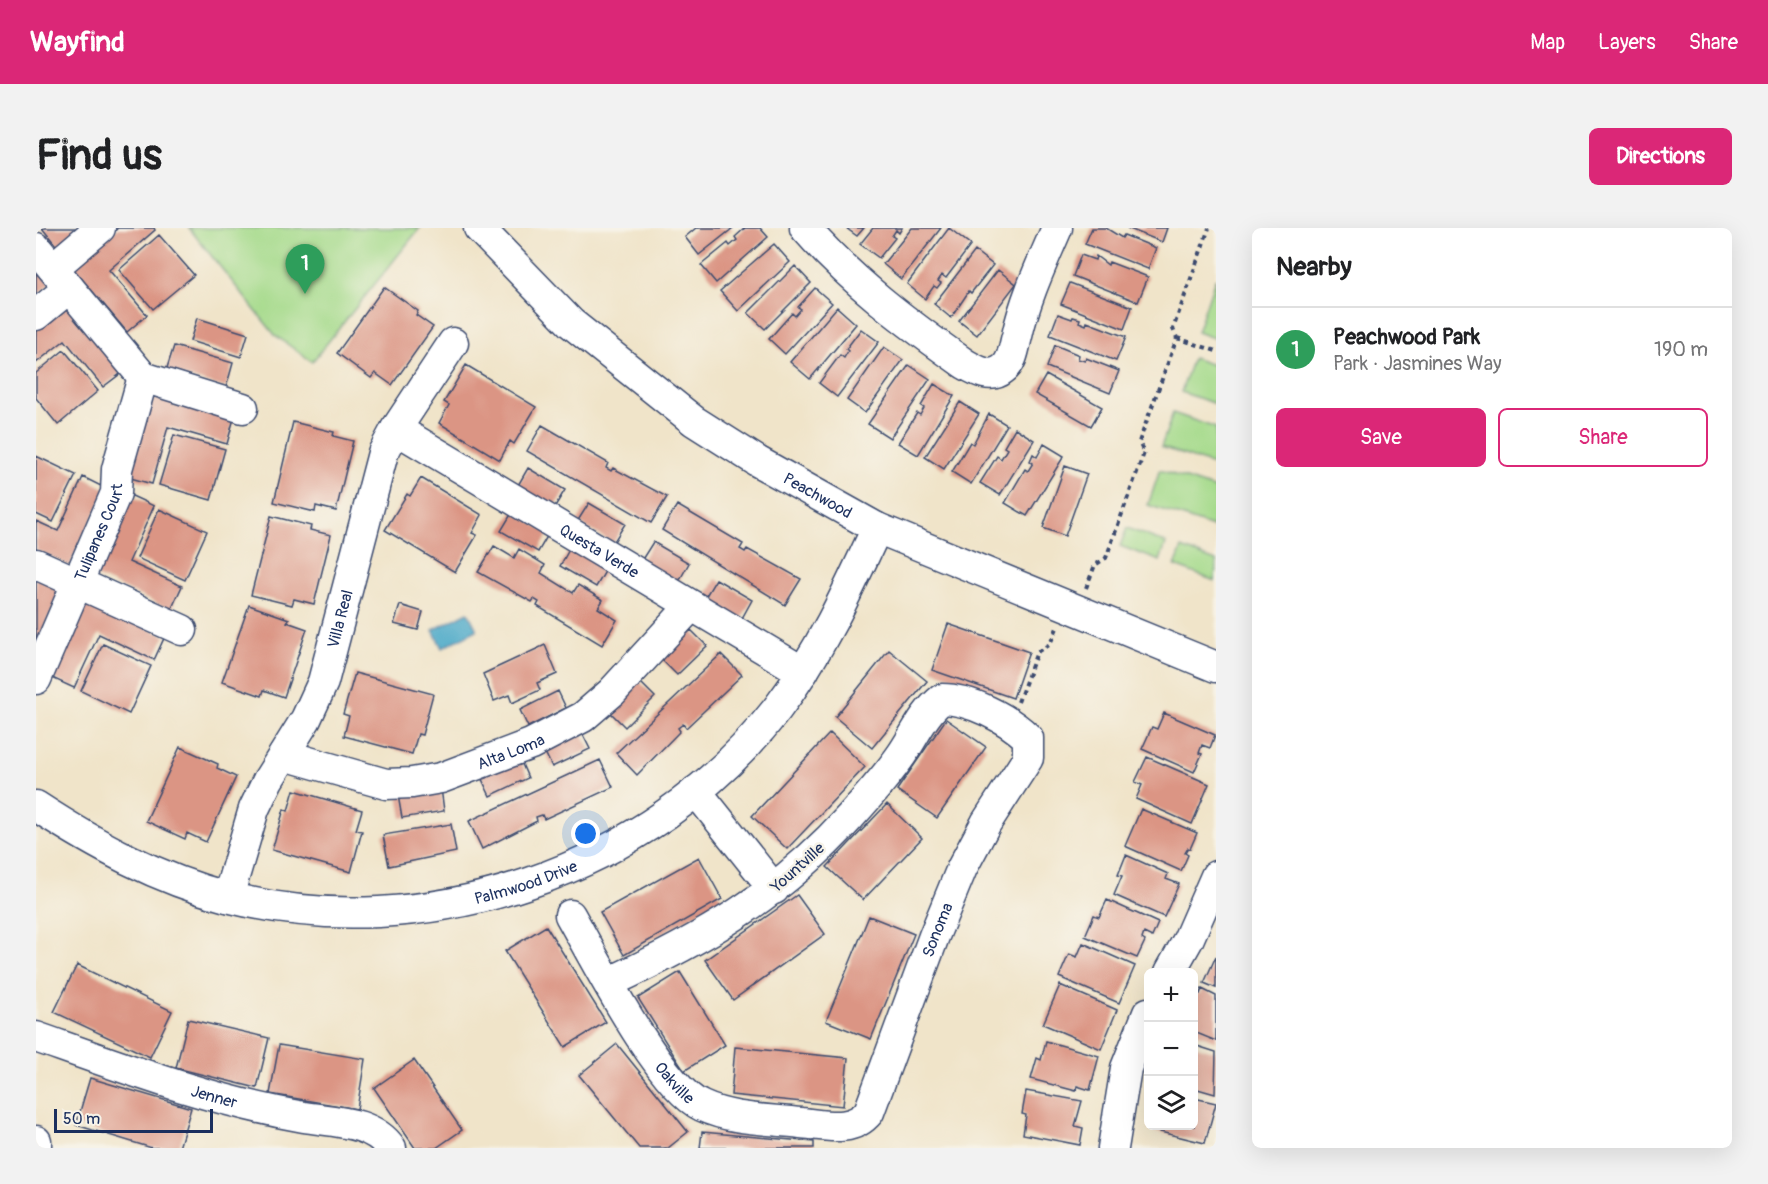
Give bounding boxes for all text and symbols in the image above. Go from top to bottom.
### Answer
text: Wayfind [30,25,125,60]
text: Map [1530,29,1565,56]
text: Layers [1598,29,1656,56]
text: Share [1689,29,1738,56]
button: Directions [1589,128,1732,185]
text: Find us [36,130,162,182]
pin: 1 [286,244,324,294]
text: Nearby [1276,251,1352,283]
text: Peachwood Park [1333,323,1480,351]
text: 1 [1292,337,1299,362]
text: 190 m [1654,337,1708,362]
text: Park · Jasmines Way [1333,351,1501,376]
button: Save [1276,408,1486,467]
button: Share [1498,408,1708,467]
street label: Peachwood [780,469,855,523]
street label: Tulipanes Court [70,483,127,584]
street label: Questa Verde [556,520,642,583]
street label: Villa Real [323,588,358,650]
street label: Alta Loma [475,730,548,774]
your location [571,819,600,848]
street label: Yountville [766,838,829,898]
street label: Palmwood Drive [472,856,581,909]
street label: Sonoma [918,900,958,960]
map controls [1144,968,1198,1130]
button: + [1144,968,1198,1022]
button: − [1144,1022,1198,1076]
street label: Oakville [650,1058,698,1109]
button: layers [1144,1076,1198,1130]
street label: Jenner [189,1081,240,1113]
scale bar [54,1106,213,1134]
text: 50 m [63,1109,100,1129]

